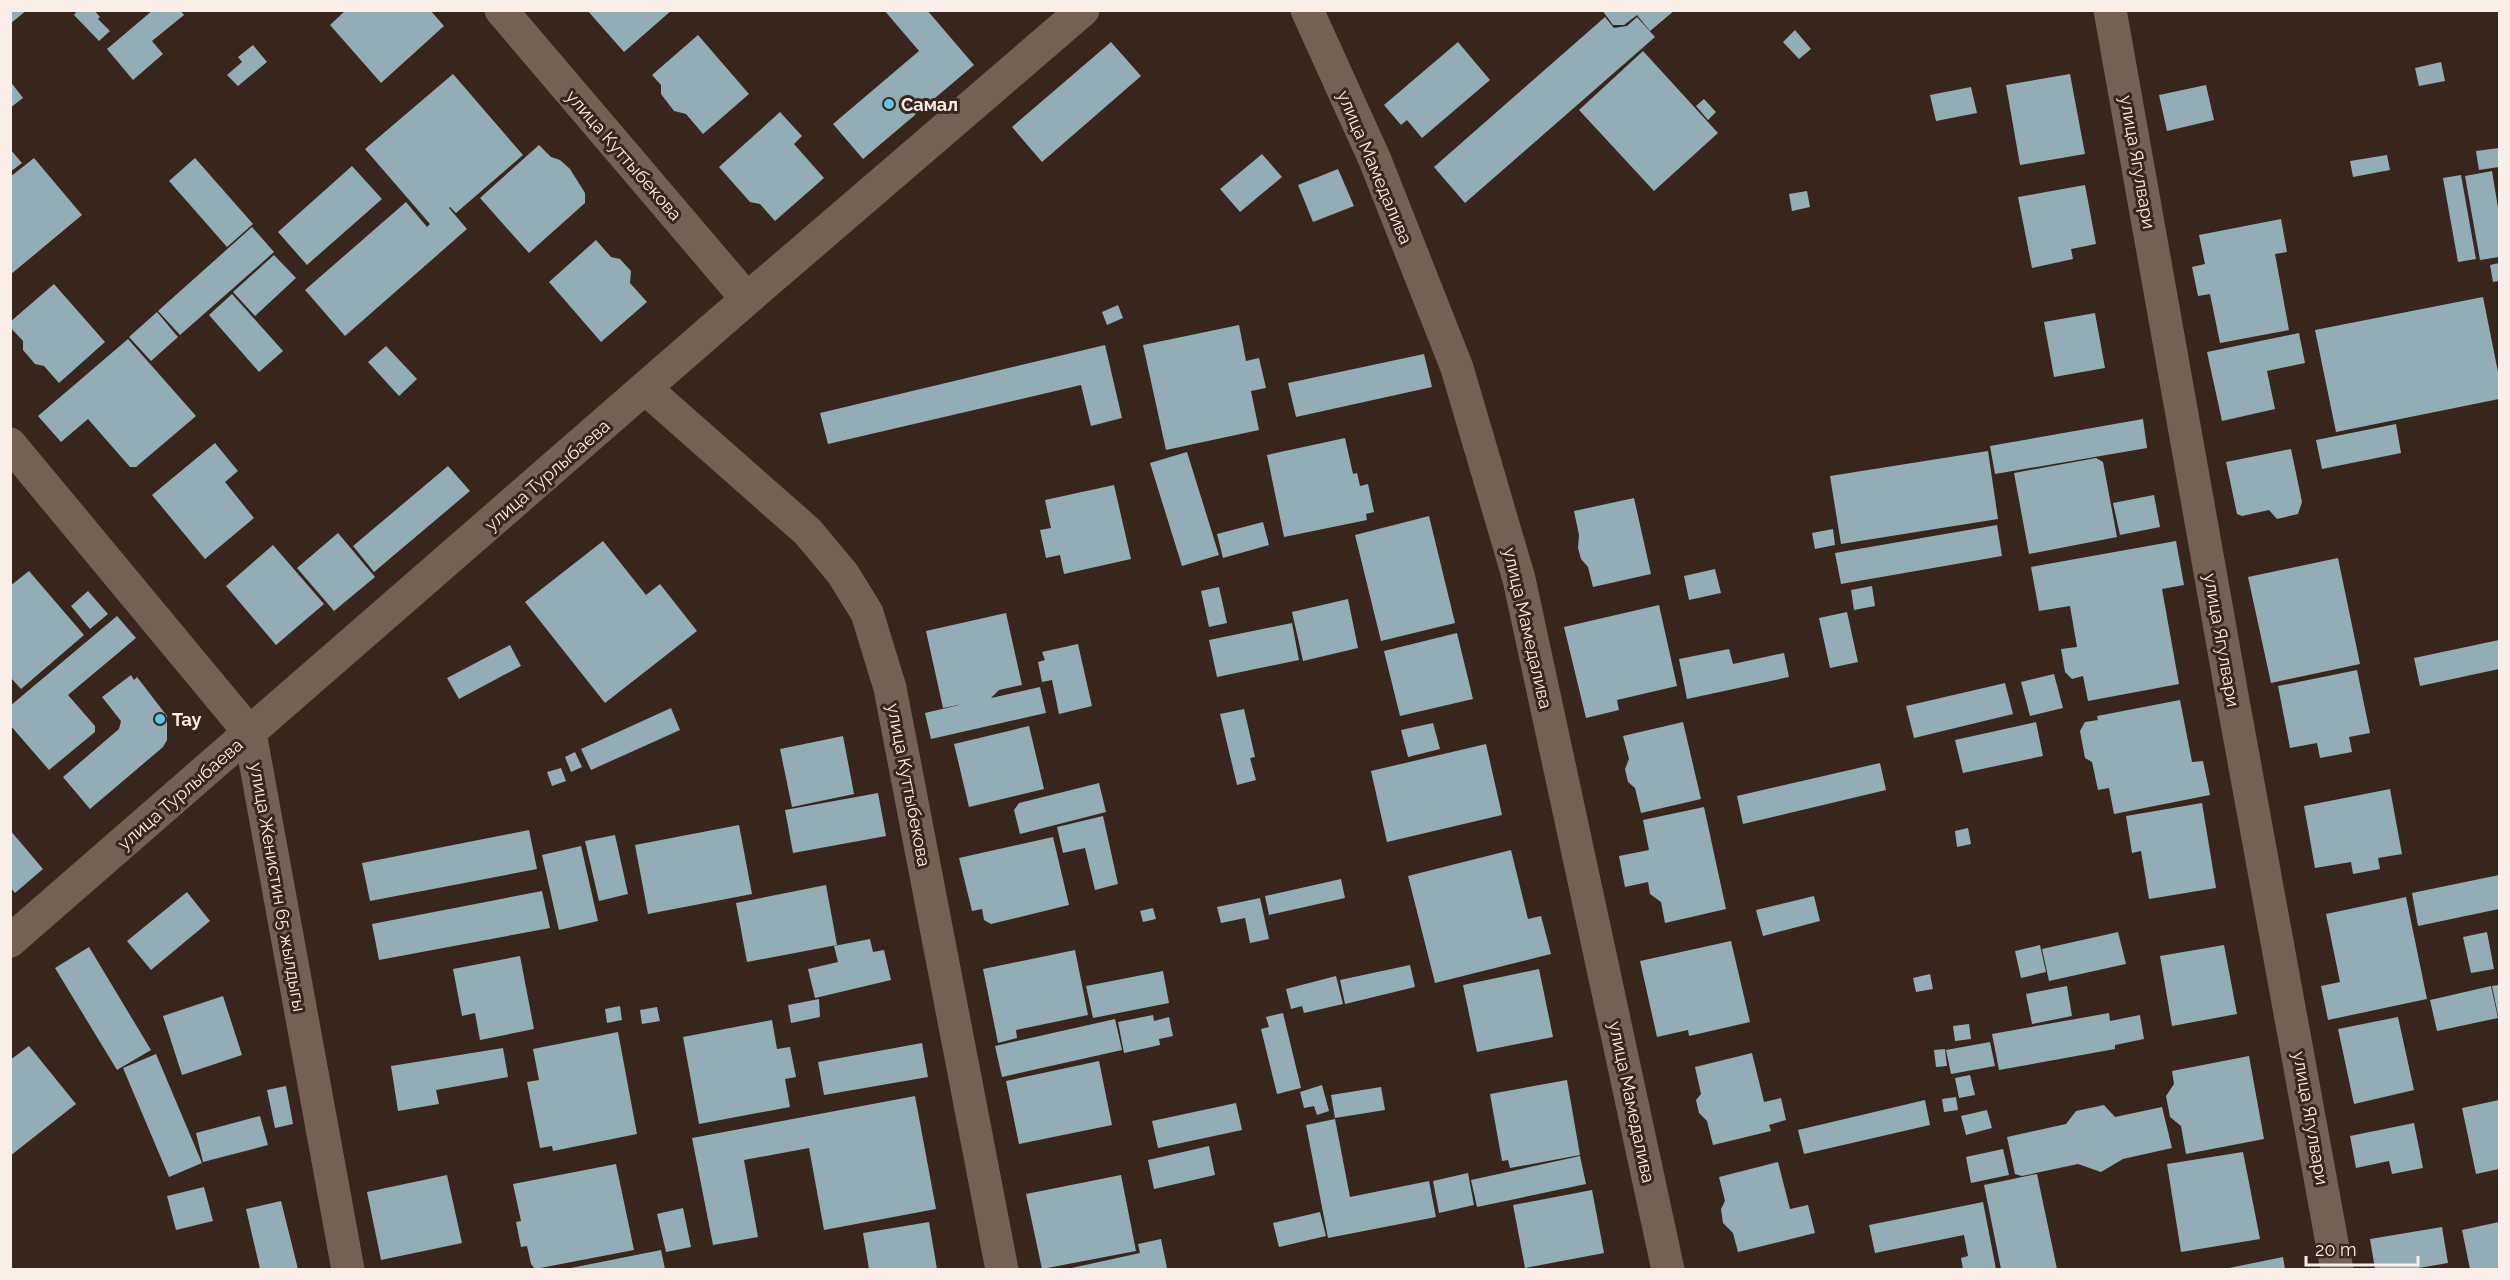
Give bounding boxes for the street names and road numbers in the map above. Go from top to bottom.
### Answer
street label: улица Куттыбекова [562,85,686,225]
street label: улица Мамедалива [1333,87,1417,247]
street label: улица Ягулвари [2116,93,2160,231]
street label: улица Турлыбаева [480,415,614,535]
street label: улица Мамедалива [1499,545,1557,711]
street label: улица Ягулвари [2200,571,2244,709]
street label: улица Куттыбекова [883,702,935,868]
street label: улица Турлыбаева [113,734,247,854]
street label: улица Женистин 65 жылдыгы [246,761,310,1013]
street label: улица Мамедалива [1605,1019,1659,1185]
street label: улица Ягулвари [2289,1049,2333,1187]

